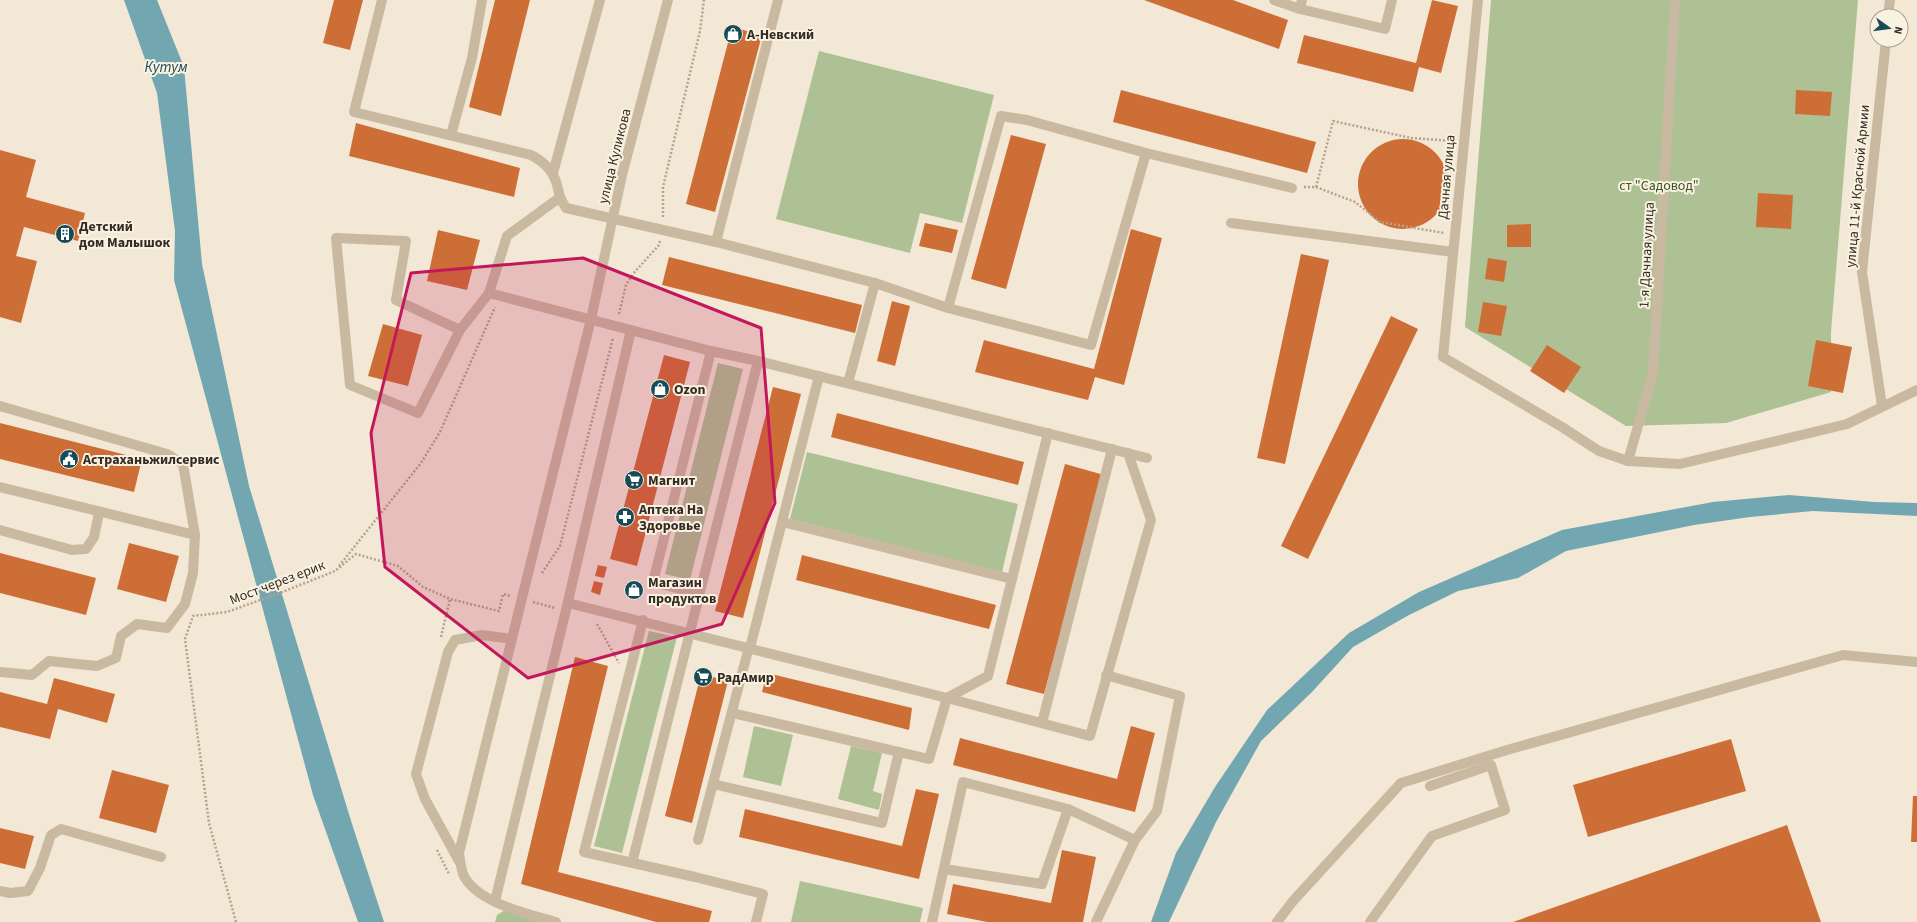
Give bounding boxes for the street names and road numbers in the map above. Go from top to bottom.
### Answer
street label: улица 11-й Красной Армии [1841,104,1875,269]
street label: улица Куликова [593,106,636,206]
street label: Дачная улица [1433,134,1461,220]
street label: 1-я Дачная улица [1634,202,1660,309]
street label: Мост через ерик [227,556,328,610]

